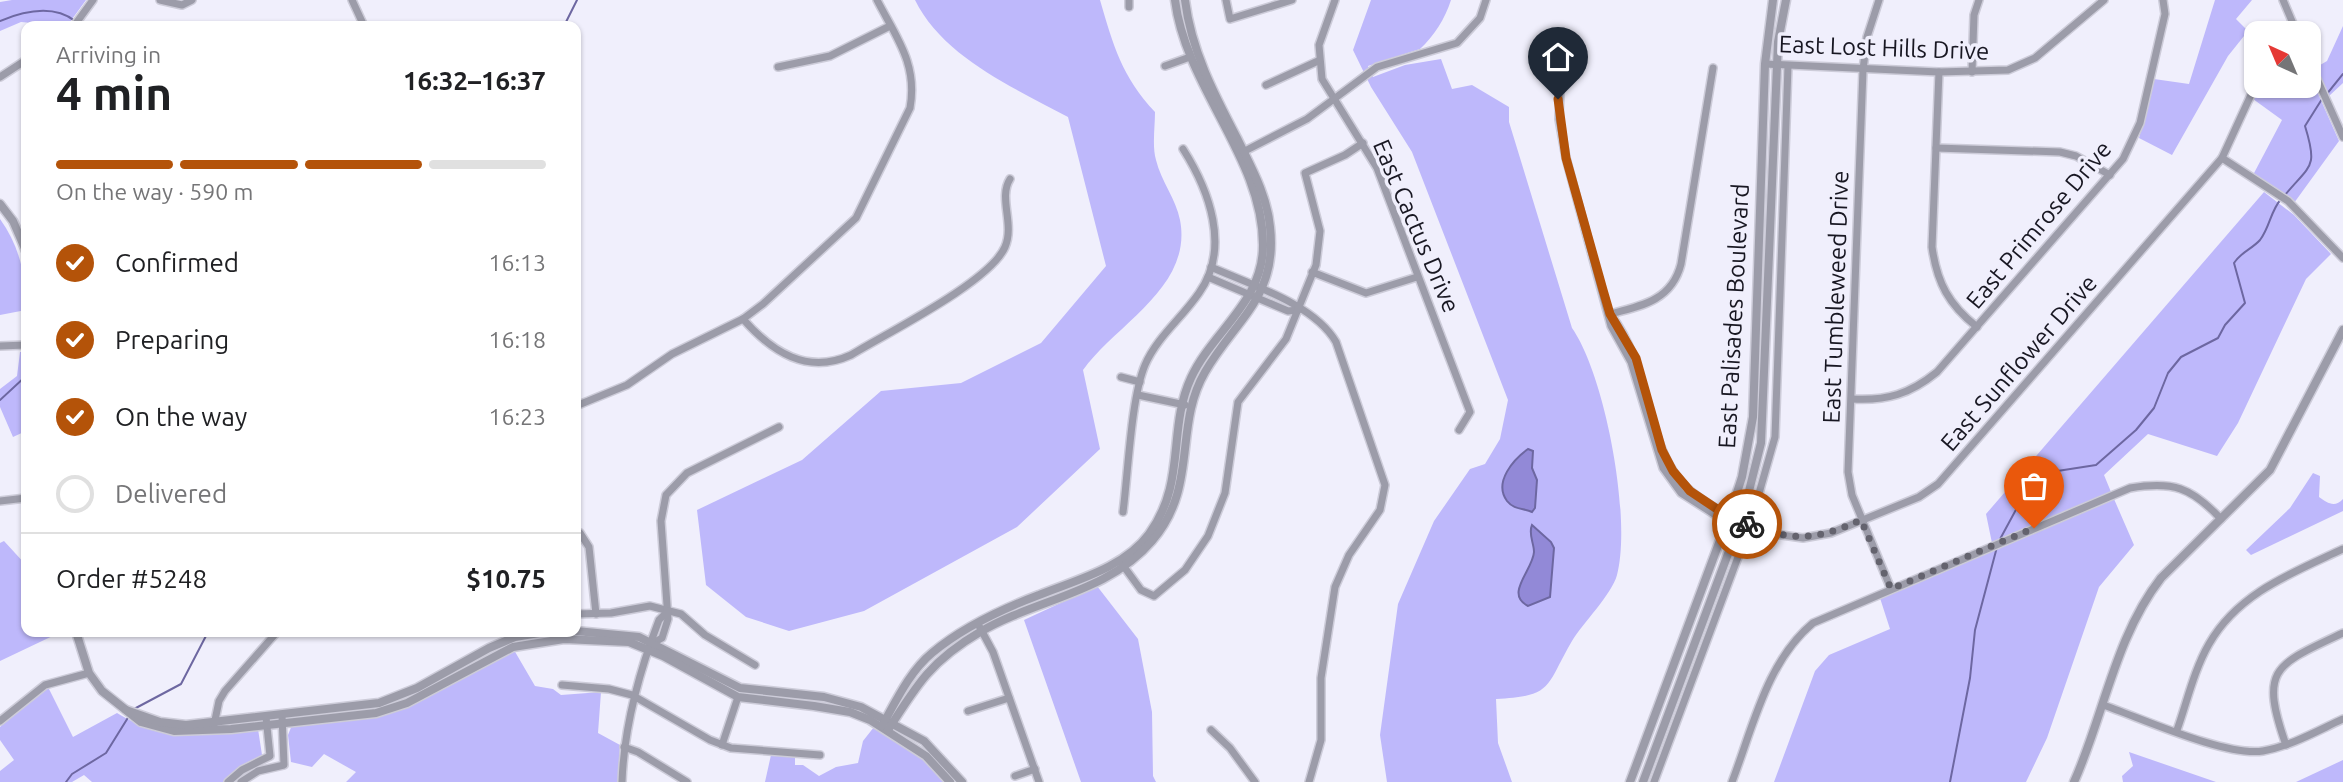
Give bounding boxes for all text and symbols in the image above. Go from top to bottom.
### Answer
north arrow [2244,21,2320,98]
map controls [2244,21,2321,98]
pin [1528,27,1588,99]
street label: East Lost Hills Drive [1778,30,1990,65]
icon: home [1539,38,1577,76]
text: Arriving in [56,42,161,67]
text: 16:32–16:37 [403,66,546,95]
text: 4 min [56,67,172,119]
street label: East Cactus Drive [1368,135,1465,316]
street label: East Primrose Drive [1961,136,2116,314]
street label: East Tumbleweed Drive [1818,170,1853,424]
text: On the way · 590 m [56,179,253,204]
street label: East Palisades Boulevard [1713,183,1754,449]
icon: check [56,244,94,282]
text: Confirmed [115,248,239,277]
text: 16:13 [488,250,546,275]
street label: East Sunflower Drive [1935,269,2102,456]
icon: check [56,321,94,359]
text: Preparing [115,325,229,354]
text: 16:18 [488,327,546,352]
icon: check [56,398,94,436]
text: On the way [115,402,247,431]
text: 16:23 [488,404,546,429]
pin [2004,456,2064,528]
icon: bag [2015,467,2053,505]
text: Delivered [115,479,227,508]
courier [1712,489,1782,559]
icon: bike [1728,505,1766,543]
text: Order #5248 [56,564,207,593]
text: $10.75 [466,564,546,593]

